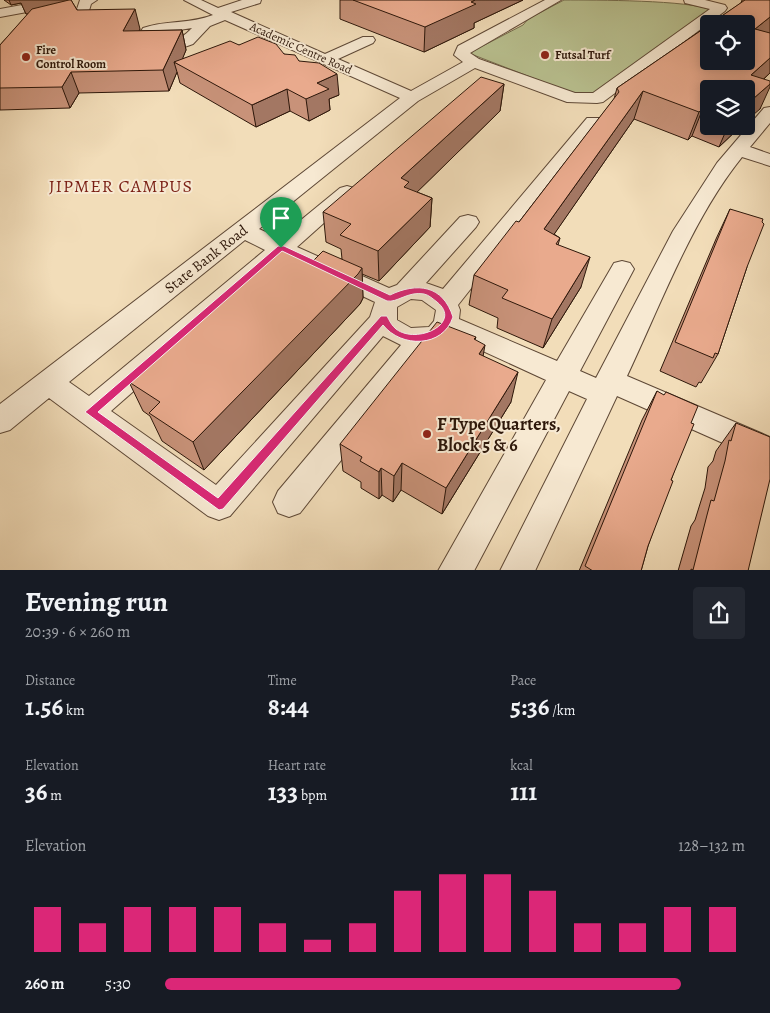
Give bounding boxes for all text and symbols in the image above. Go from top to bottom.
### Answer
map controls [700,15,755,135]
button: locate [700,15,755,70]
street label: Academic Centre Road [246,18,355,78]
place label: Fire Control Room [36,42,106,72]
place label: Futsal Turf [555,47,612,63]
marker: Futsal Turf [539,49,551,61]
marker: Fire Control Room [20,51,32,63]
button: layers [700,80,755,135]
district label: JIPMER CAMPUS [49,174,193,198]
pin [260,197,302,248]
icon: arrive [267,204,295,232]
street label: State Bank Road [160,220,252,298]
place label: F Type Quarters, Block 5 & 6 [437,412,561,457]
marker: F Type Quarters, Block 5 & 6 [421,428,433,440]
text: Evening run [25,583,168,621]
button: share [693,587,745,639]
text: 20:39 · 6 × 260 m [25,621,130,643]
text: Distance [25,671,75,690]
text: Time [268,671,297,690]
text: Pace [510,671,536,690]
text: 1.56 [25,690,63,724]
text: 8:44 [268,690,309,724]
text: 5:36 [510,690,549,724]
text: km [63,701,85,720]
text: /km [549,701,575,720]
text: Elevation [25,756,79,775]
text: Heart rate [268,756,326,775]
text: kcal [510,756,533,775]
text: 36 [25,775,47,809]
text: 133 [268,775,298,809]
text: 111 [510,775,537,809]
text: m [47,786,62,805]
text: bpm [298,786,327,805]
text: Elevation [25,835,86,857]
text: 128–132 m [678,835,745,857]
text: 260 m [25,973,64,995]
text: 5:30 [105,973,131,995]

